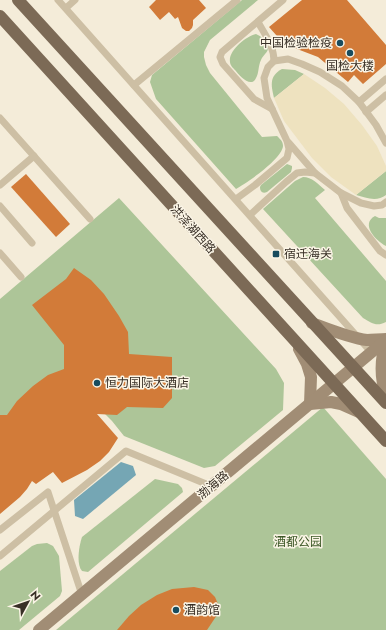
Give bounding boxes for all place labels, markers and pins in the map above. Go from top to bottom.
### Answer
place label: 中国检验检疫 [260,34,332,52]
marker: 中国检验检疫 [335,38,345,48]
marker: 国检大楼 [345,48,355,58]
place label: 国检大楼 [326,57,374,75]
place label: 宿迁海关 [284,245,332,263]
marker: 宿迁海关 [271,249,281,259]
place label: 恒力国际大酒店 [105,374,189,392]
marker: 恒力国际大酒店 [92,378,102,388]
place label: 酒韵馆 [184,601,220,619]
marker: 酒韵馆 [171,605,181,615]

